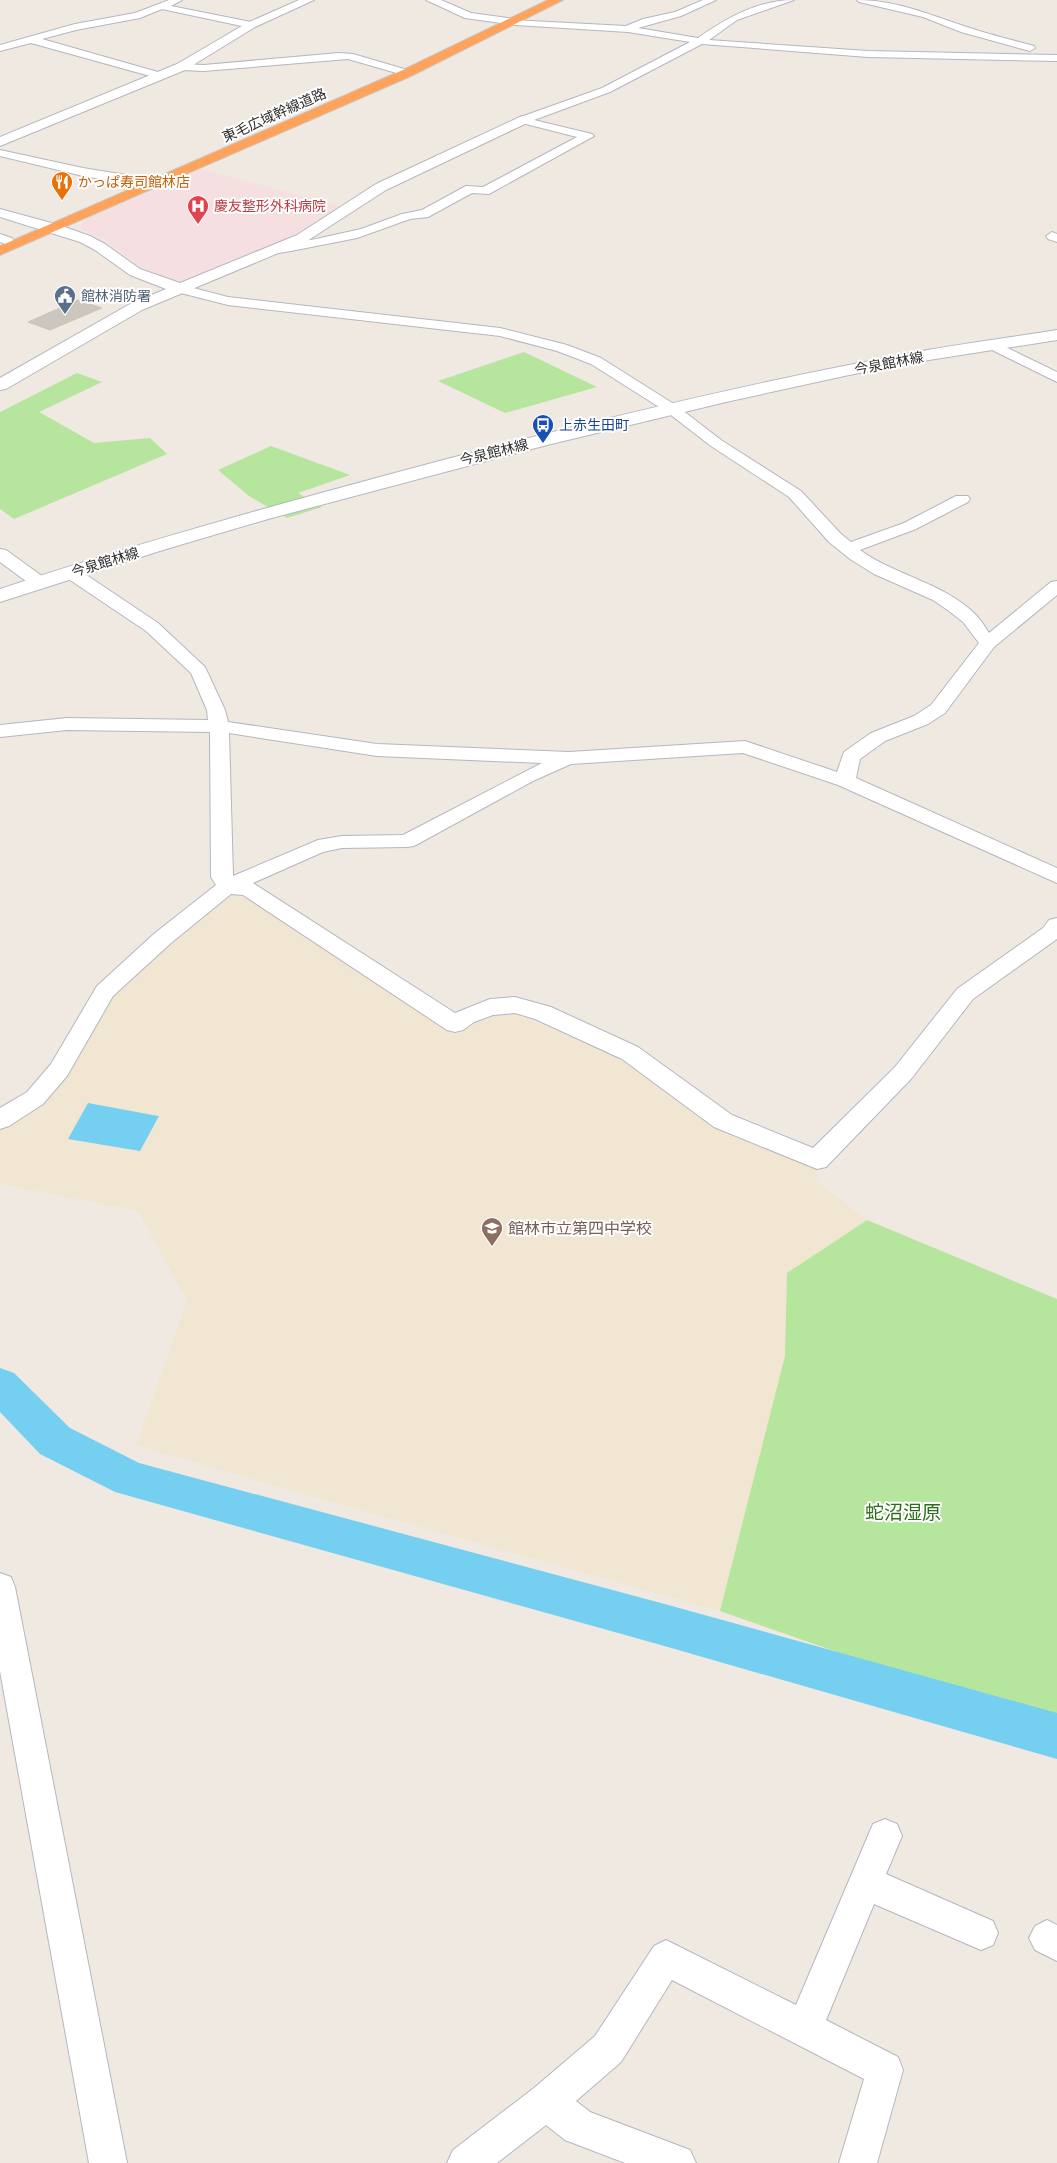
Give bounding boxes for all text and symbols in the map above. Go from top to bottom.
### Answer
street label: 東毛広域幹線道路 [219,84,329,146]
restaurant icon: かっぱ寿司館林店 [50,170,74,201]
place label: かっぱ寿司館林店 [78,173,190,191]
hospital icon: 慶友整形外科病院 [186,194,210,225]
place label: 慶友整形外科病院 [214,197,326,215]
public building icon: 館林消防署 [53,284,77,315]
place label: 館林消防署 [81,287,151,305]
street label: 今泉館林線 [853,347,925,379]
bus stop icon: 上赤生田町 [531,413,555,444]
place label: 上赤生田町 [559,416,629,434]
street label: 今泉館林線 [458,435,530,469]
street label: 今泉館林線 [69,543,141,581]
school or university icon: 館林市立第四中学校 [480,1216,504,1247]
place label: 館林市立第四中学校 [508,1218,652,1239]
park label: 蛇沼湿原 [865,1500,941,1525]

